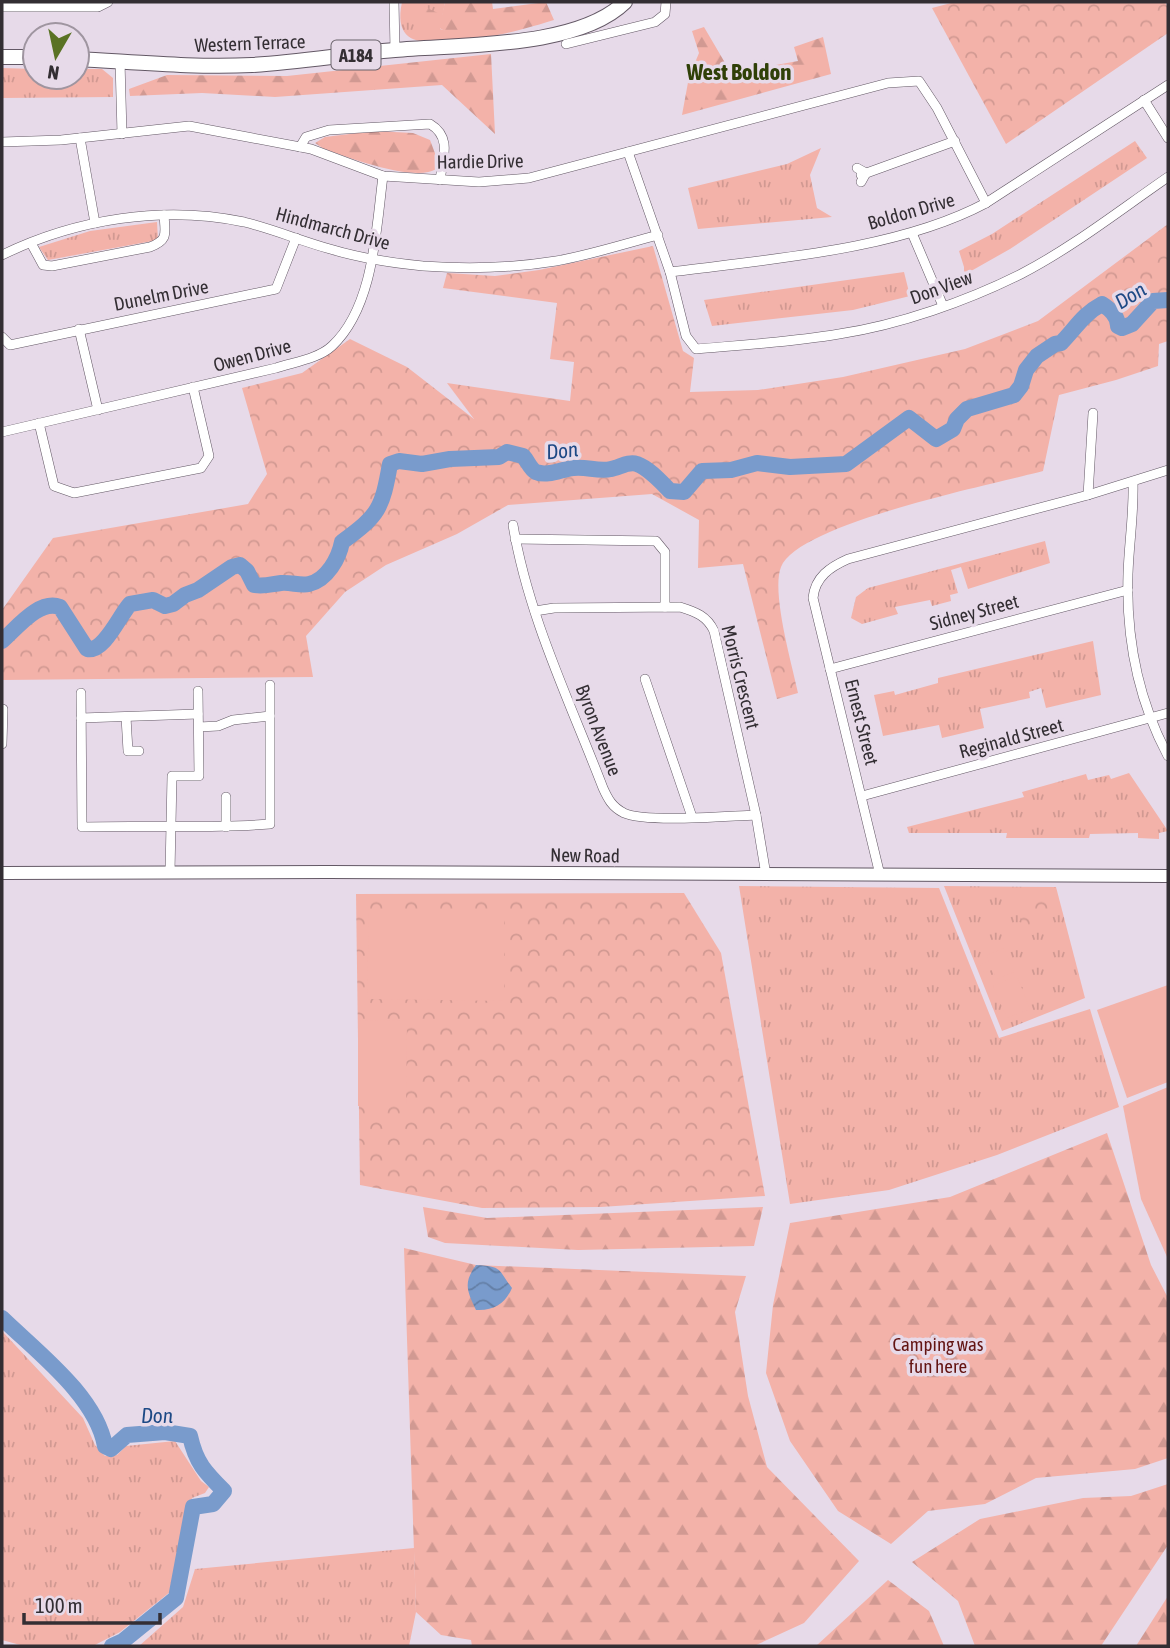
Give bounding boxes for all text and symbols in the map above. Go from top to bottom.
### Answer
north arrow [21,21,91,91]
street label: Western Terrace [194,30,306,56]
road number: A184 [332,40,380,70]
district label: West Boldon [686,59,791,85]
text: N [46,61,61,85]
street label: Hardie Drive [436,149,524,173]
street label: Boldon Drive [865,188,957,234]
street label: Hindmarch Drive [273,202,393,254]
street label: Don View [907,265,976,308]
street label: Dunelm Drive [112,275,210,315]
water label: Don [1110,277,1150,313]
street label: Owen Drive [211,334,293,376]
water label: Don [545,436,579,464]
street label: Sidney Street [927,590,1021,634]
street label: Morris Crescent [717,623,765,731]
street label: Ernest Street [841,677,883,767]
street label: Byron Avenue [572,681,626,779]
street label: Reginald Street [957,714,1065,762]
street label: New Road [550,843,620,867]
park label: Camping was fun here [892,1333,984,1377]
water label: Don [141,1403,173,1427]
scale bar [24,1582,161,1626]
text: 100 m [35,1593,83,1617]

